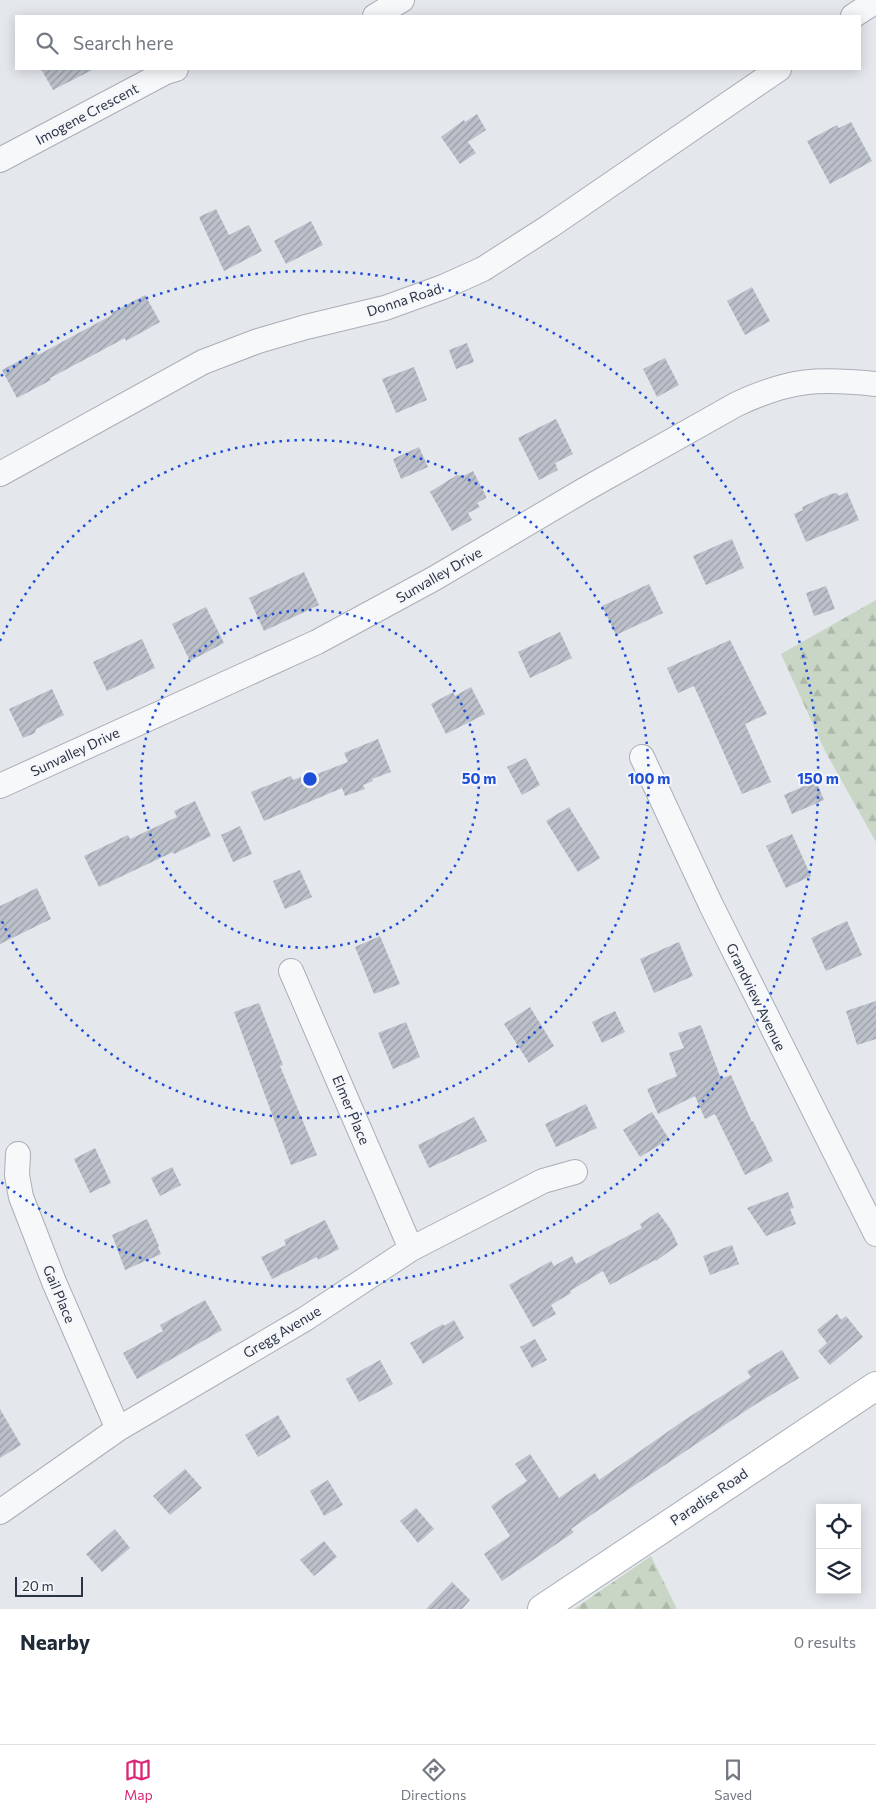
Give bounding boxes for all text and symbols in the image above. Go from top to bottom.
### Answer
search box [15,15,861,70]
icon: search [33,29,61,57]
text: Search here [73,31,173,54]
street label: Imogene Crescent [32,79,141,148]
street label: Donna Road [364,279,443,320]
street label: Sunvalley Drive [393,543,485,606]
street label: Sunvalley Drive [28,723,122,780]
text: 50 m [462,769,496,787]
text: 100 m [628,769,670,787]
text: 150 m [797,769,839,787]
centre of rings [301,770,319,788]
street label: Grandview Avenue [723,940,790,1053]
street label: Elmer Place [329,1073,374,1147]
street label: Gail Place [40,1262,79,1325]
street label: Gregg Avenue [240,1302,324,1361]
street label: Paradise Road [667,1464,751,1529]
map controls [816,1504,861,1594]
button: locate [816,1504,861,1549]
button: layers [816,1549,861,1594]
scale bar [15,1574,82,1597]
text: 20 m [22,1577,54,1594]
text: Nearby [20,1629,90,1654]
text: 0 results [794,1632,856,1651]
tab: Map [124,1756,153,1803]
tab: Directions [401,1756,466,1803]
tab: Saved [714,1756,752,1803]

